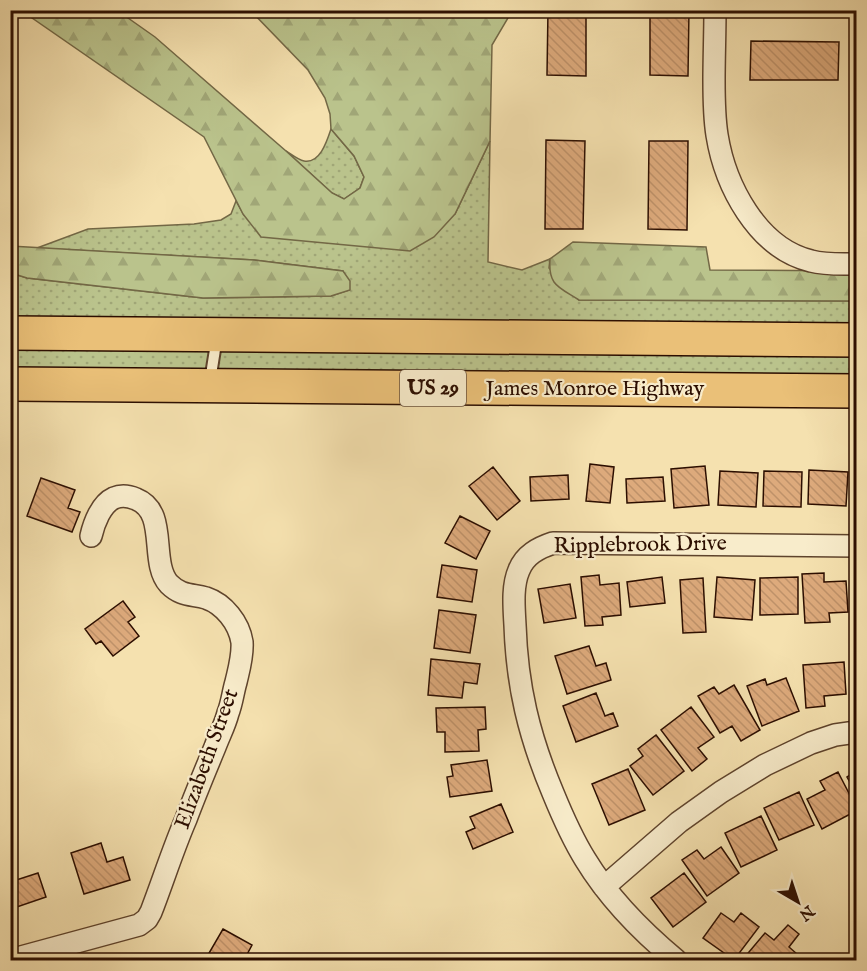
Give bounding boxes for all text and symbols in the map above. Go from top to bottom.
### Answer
road number: US 29 [400,370,466,406]
street label: James Monroe Highway [483,375,705,403]
street label: Ripplebrook Drive [553,529,727,561]
street label: Elizabeth Street [169,685,246,833]
north arrow [768,872,828,932]
text: N [794,899,819,924]

